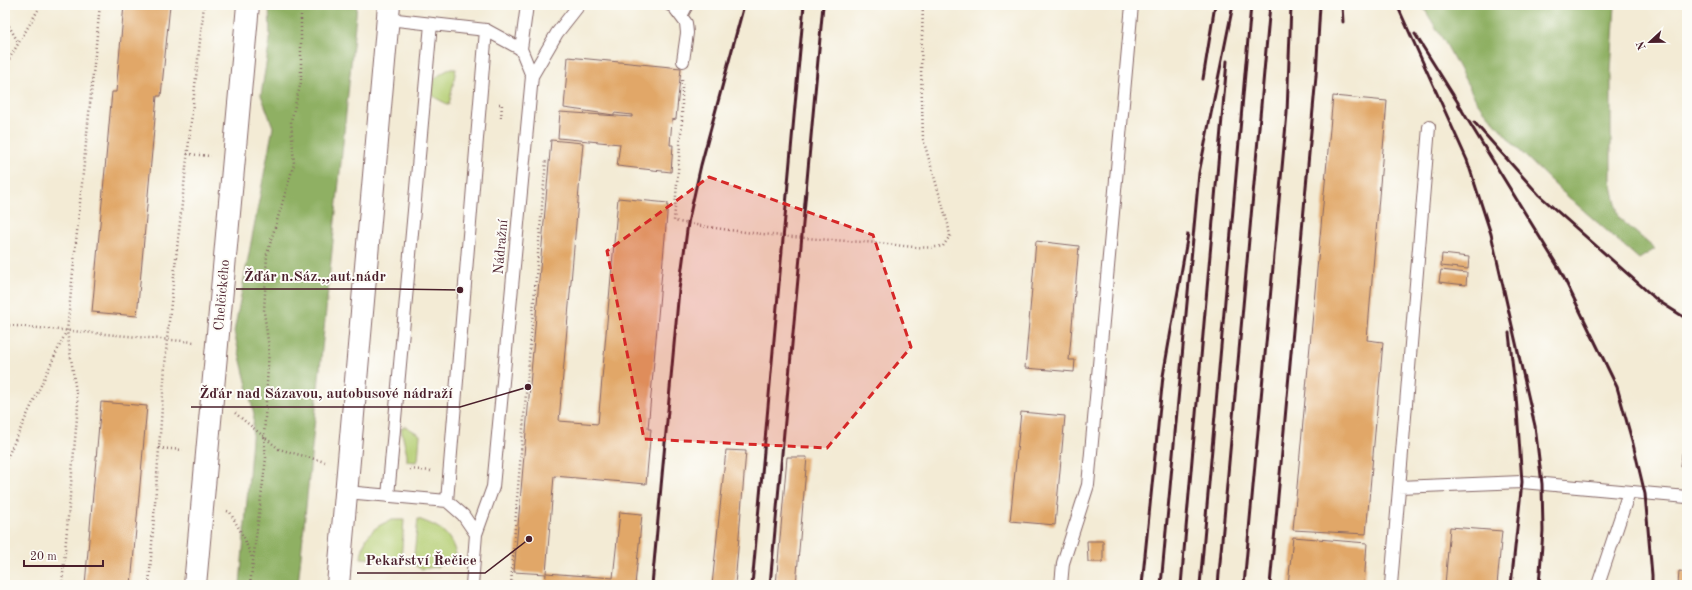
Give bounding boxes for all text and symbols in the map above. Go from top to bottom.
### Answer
north arrow [1630,22,1670,62]
text: N [1635,39,1649,51]
street label: Nádražní [492,219,510,275]
street label: Chelčického [212,259,232,331]
callout: Žďár n.Sáz.,,aut.nádr [236,262,394,289]
text: Žďár n.Sáz.,,aut.nádr [244,267,386,285]
callout: Žďár nad Sázavou, autobusové nádraží [191,380,460,407]
text: Žďár nad Sázavou, autobusové nádraží [199,384,453,402]
scale bar [24,542,103,568]
callout: Pekařství Řečice [357,546,485,573]
text: 20 m [30,551,57,563]
text: Pekařství Řečice [365,551,477,569]

